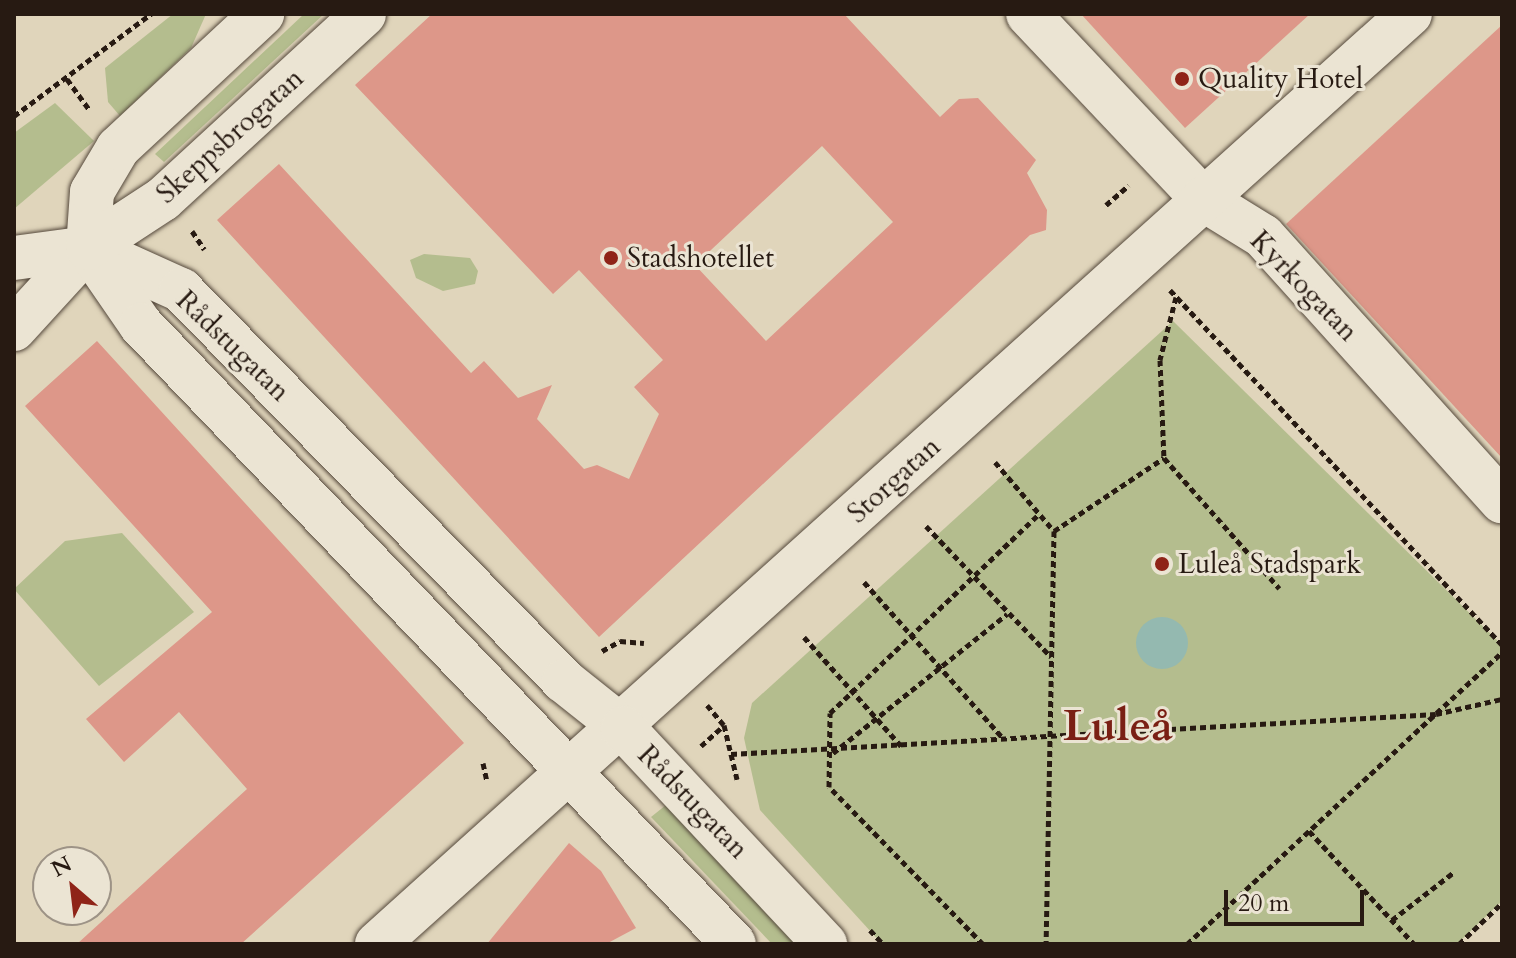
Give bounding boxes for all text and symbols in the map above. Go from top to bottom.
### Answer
street label: Skeppsbrogatan [150,61,310,211]
place label: Quality Hotel [1198,62,1363,96]
marker: Quality Hotel [1173,70,1191,88]
street label: Kyrkogatan [1243,224,1365,348]
place label: Stadshotellet [627,241,774,275]
marker: Stadshotellet [602,249,620,267]
street label: Rådstugatan [169,284,297,408]
street label: Storgatan [841,430,947,530]
place label: Luleå Stadspark [1178,547,1361,581]
marker: Luleå Stadspark [1153,555,1171,573]
district label: Luleå [1063,700,1173,752]
street label: Rådstugatan [631,738,755,866]
north arrow [32,846,112,926]
text: N [46,849,77,884]
scale bar [1228,874,1368,924]
text: 20 m [1238,887,1289,920]

